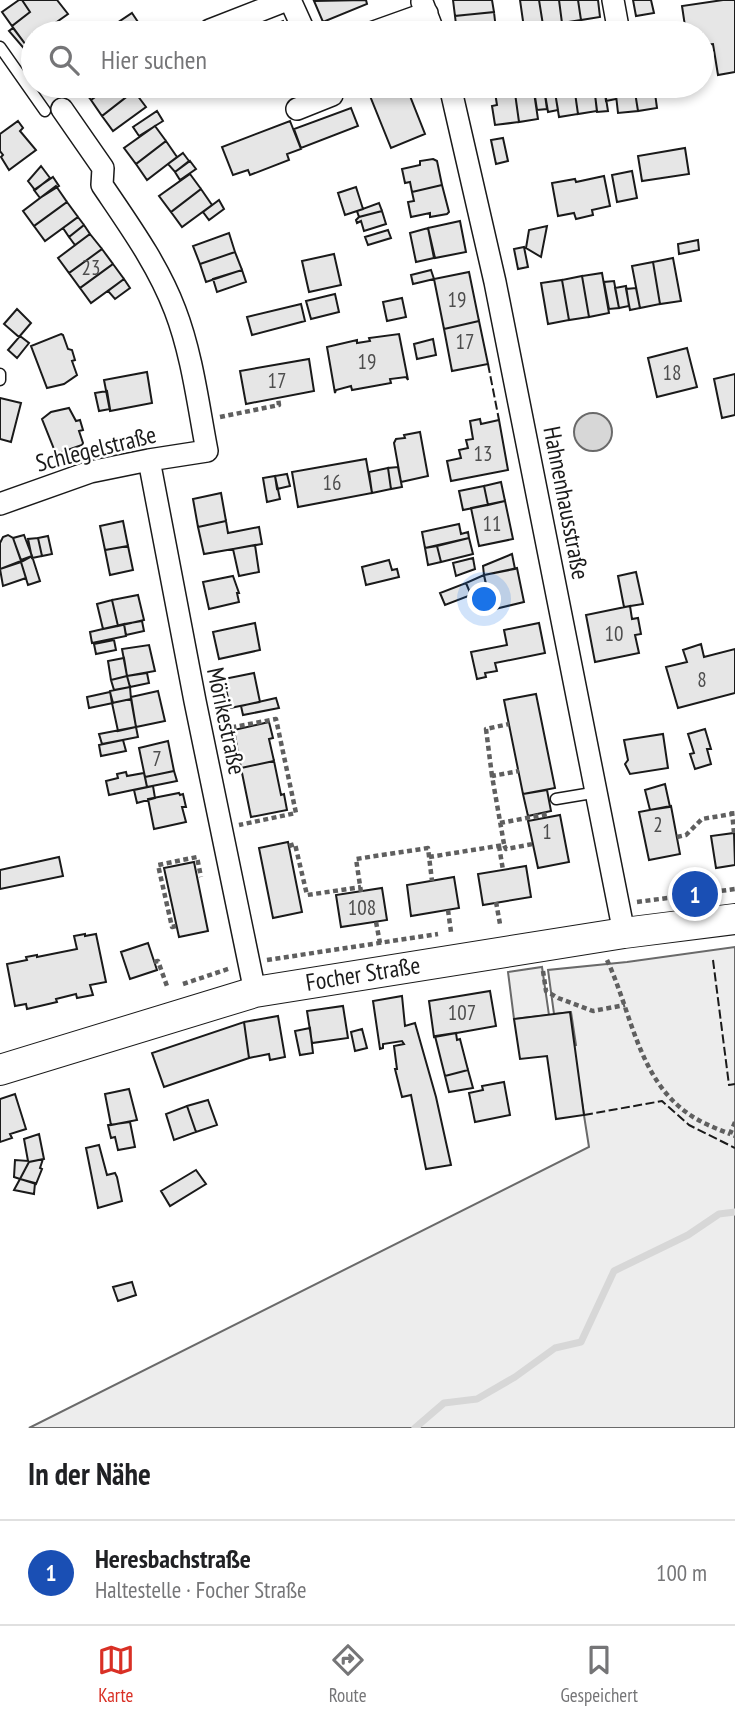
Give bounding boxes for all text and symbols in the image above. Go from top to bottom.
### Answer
search box [21,21,714,98]
icon: search [45,41,83,79]
text: Hier suchen [101,43,207,76]
house number: 23 [82,254,100,281]
house number: 19 [448,286,466,313]
house number: 17 [456,328,474,355]
house number: 19 [358,348,376,375]
house number: 18 [663,359,681,386]
house number: 17 [268,367,286,394]
street label: Schlegelstraße [32,419,159,478]
street label: Hahnenhausstraße [536,424,597,582]
house number: 13 [474,440,492,467]
house number: 16 [323,469,341,496]
house number: 11 [483,510,501,537]
your location [467,582,501,616]
house number: 10 [605,620,623,647]
street label: Mörikestraße [200,664,253,777]
house number: 8 [697,666,707,693]
house number: 7 [152,745,162,772]
house number: 2 [653,811,663,838]
house number: 1 [542,818,552,845]
pin: 1 [672,868,718,920]
house number: 108 [348,894,376,921]
street label: Focher Straße [303,949,422,998]
house number: 107 [448,999,476,1026]
text: In der Nähe [28,1454,151,1493]
text: Heresbachstraße [95,1542,251,1575]
text: 1 [46,1558,57,1587]
text: 100 m [656,1558,707,1587]
text: Haltestelle · Focher Straße [95,1575,307,1604]
tab: Karte [97,1641,135,1707]
tab: Route [329,1641,367,1707]
tab: Gespeichert [560,1641,638,1707]

